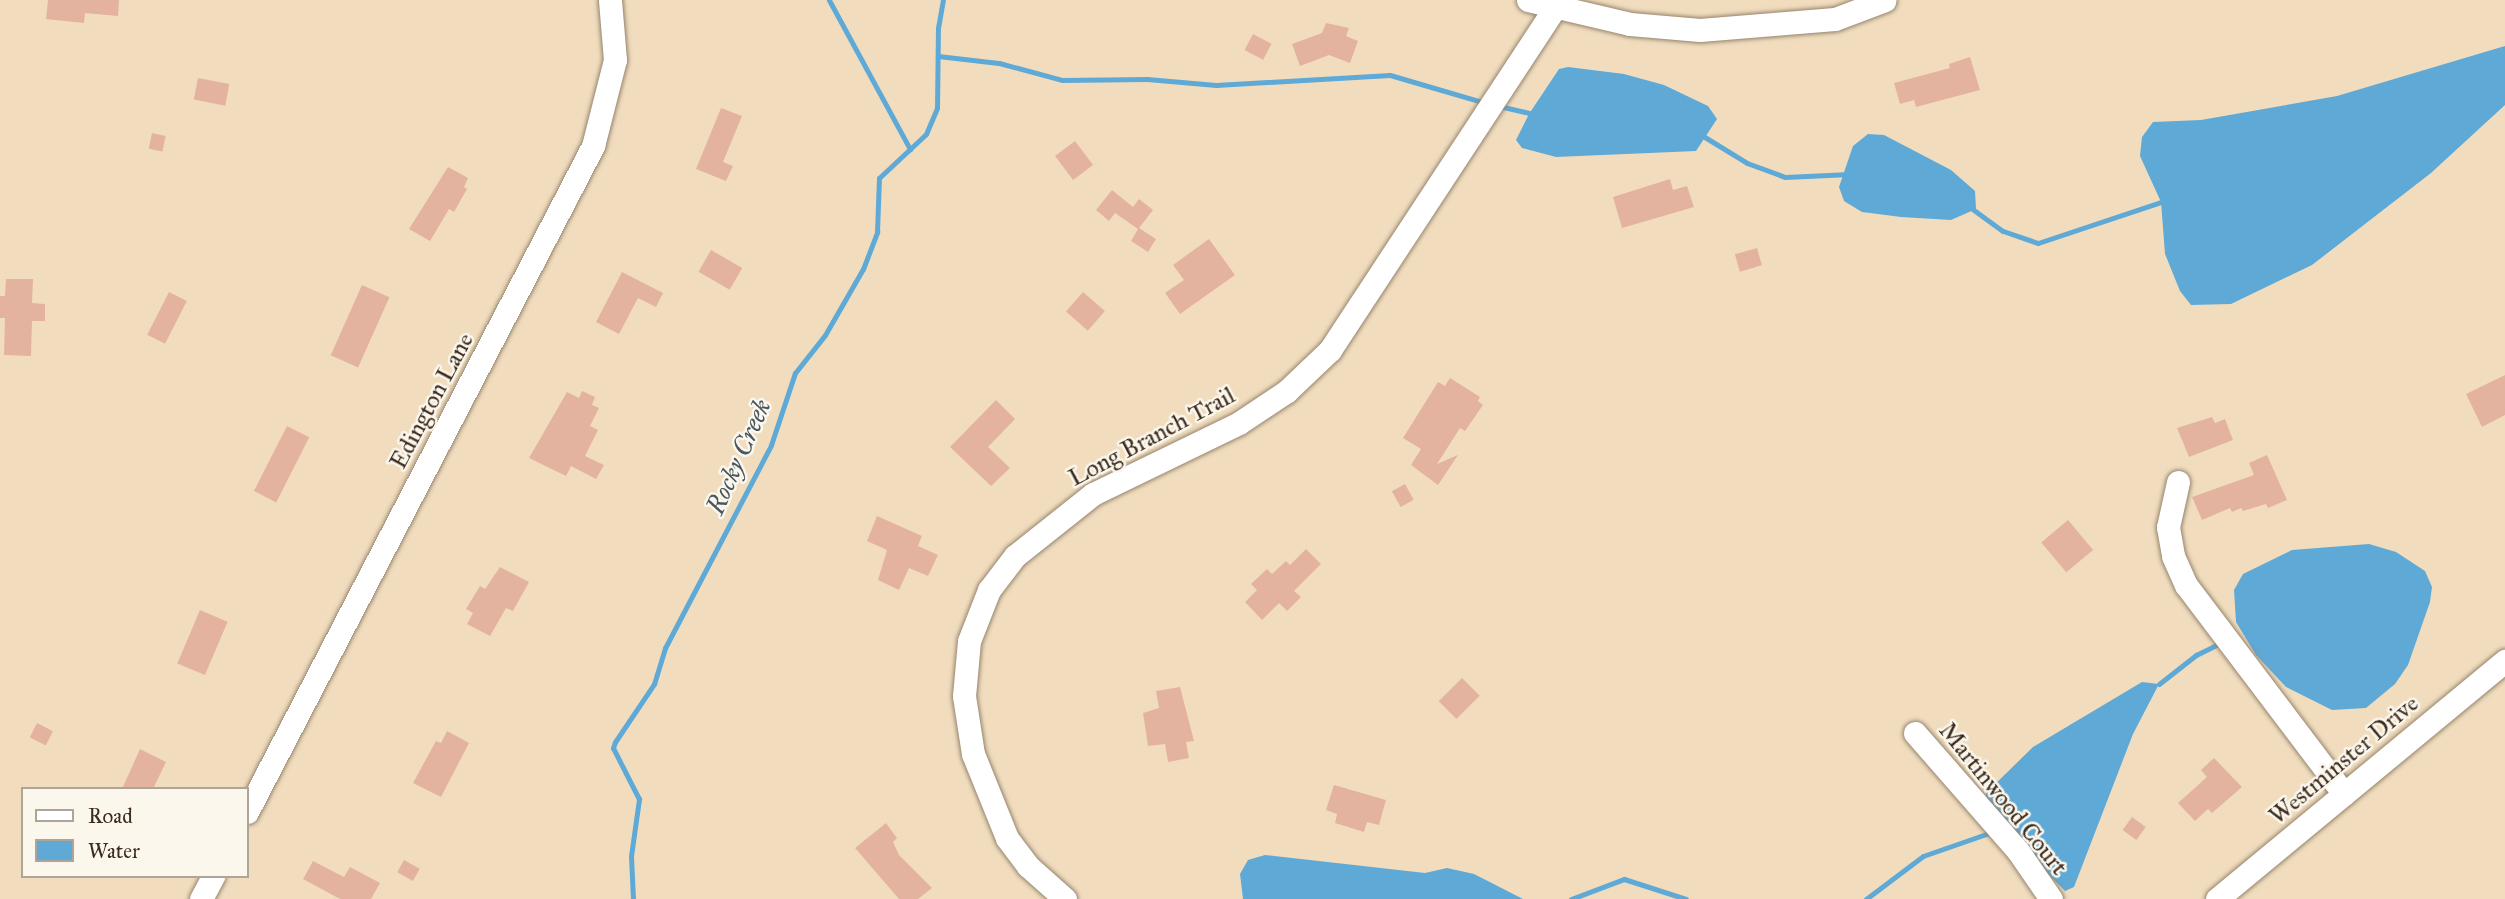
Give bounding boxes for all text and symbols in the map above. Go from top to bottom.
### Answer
street label: Edington Lane [384,328,480,474]
street label: Long Branch Trail [1064,381,1240,493]
water label: Rocky Creek [700,395,778,519]
street label: Westminster Drive [2264,689,2424,831]
street label: Martinwood Court [1933,717,2073,881]
legend [21,787,248,878]
text: Road [88,803,133,829]
text: Water [88,838,140,864]

